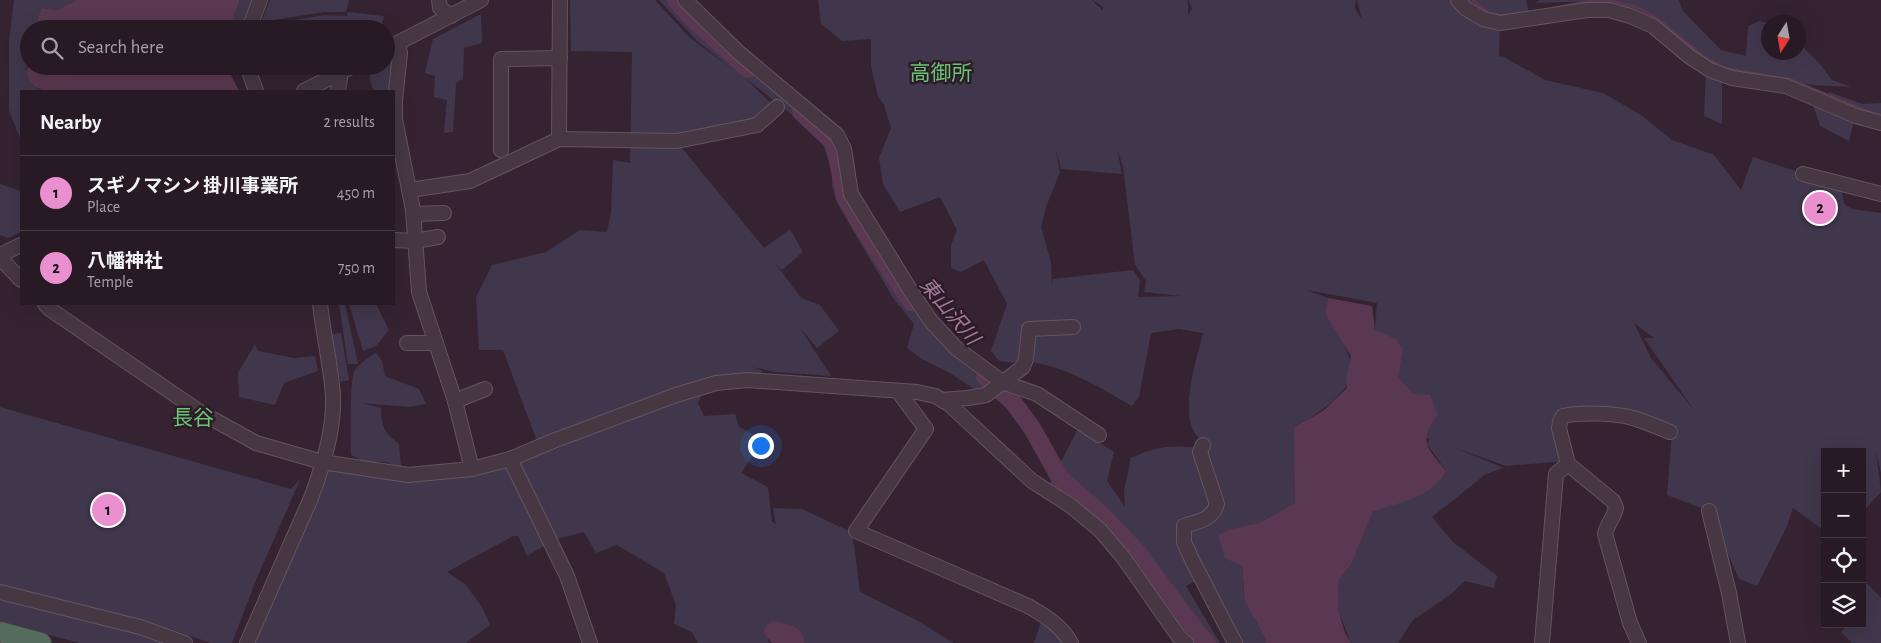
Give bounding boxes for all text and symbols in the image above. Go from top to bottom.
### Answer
north arrow [1761,15,1806,60]
search box [20,20,395,75]
icon: search [38,34,66,62]
text: Search here [78,38,164,57]
district label: 高御所 [910,62,973,84]
text: Nearby [40,112,101,133]
text: 2 results [323,114,375,130]
text: スギノマシン 掛川事業所 [87,177,298,196]
text: 1 [53,185,59,201]
text: 450 m [337,185,375,201]
pin: 2 [1804,189,1836,227]
text: Place [87,199,120,215]
text: 八幡神社 [87,252,163,271]
text: 2 [52,260,60,276]
text: 750 m [338,260,375,276]
text: Temple [87,274,133,290]
water label: 東山沢川 [916,274,985,350]
district label: 長谷 [172,407,214,429]
your location [748,433,774,459]
map controls [1821,448,1866,628]
button: + [1821,448,1866,493]
pin: 1 [92,491,124,529]
button: − [1821,493,1866,538]
button: locate [1821,538,1866,583]
button: layers [1821,583,1866,628]

